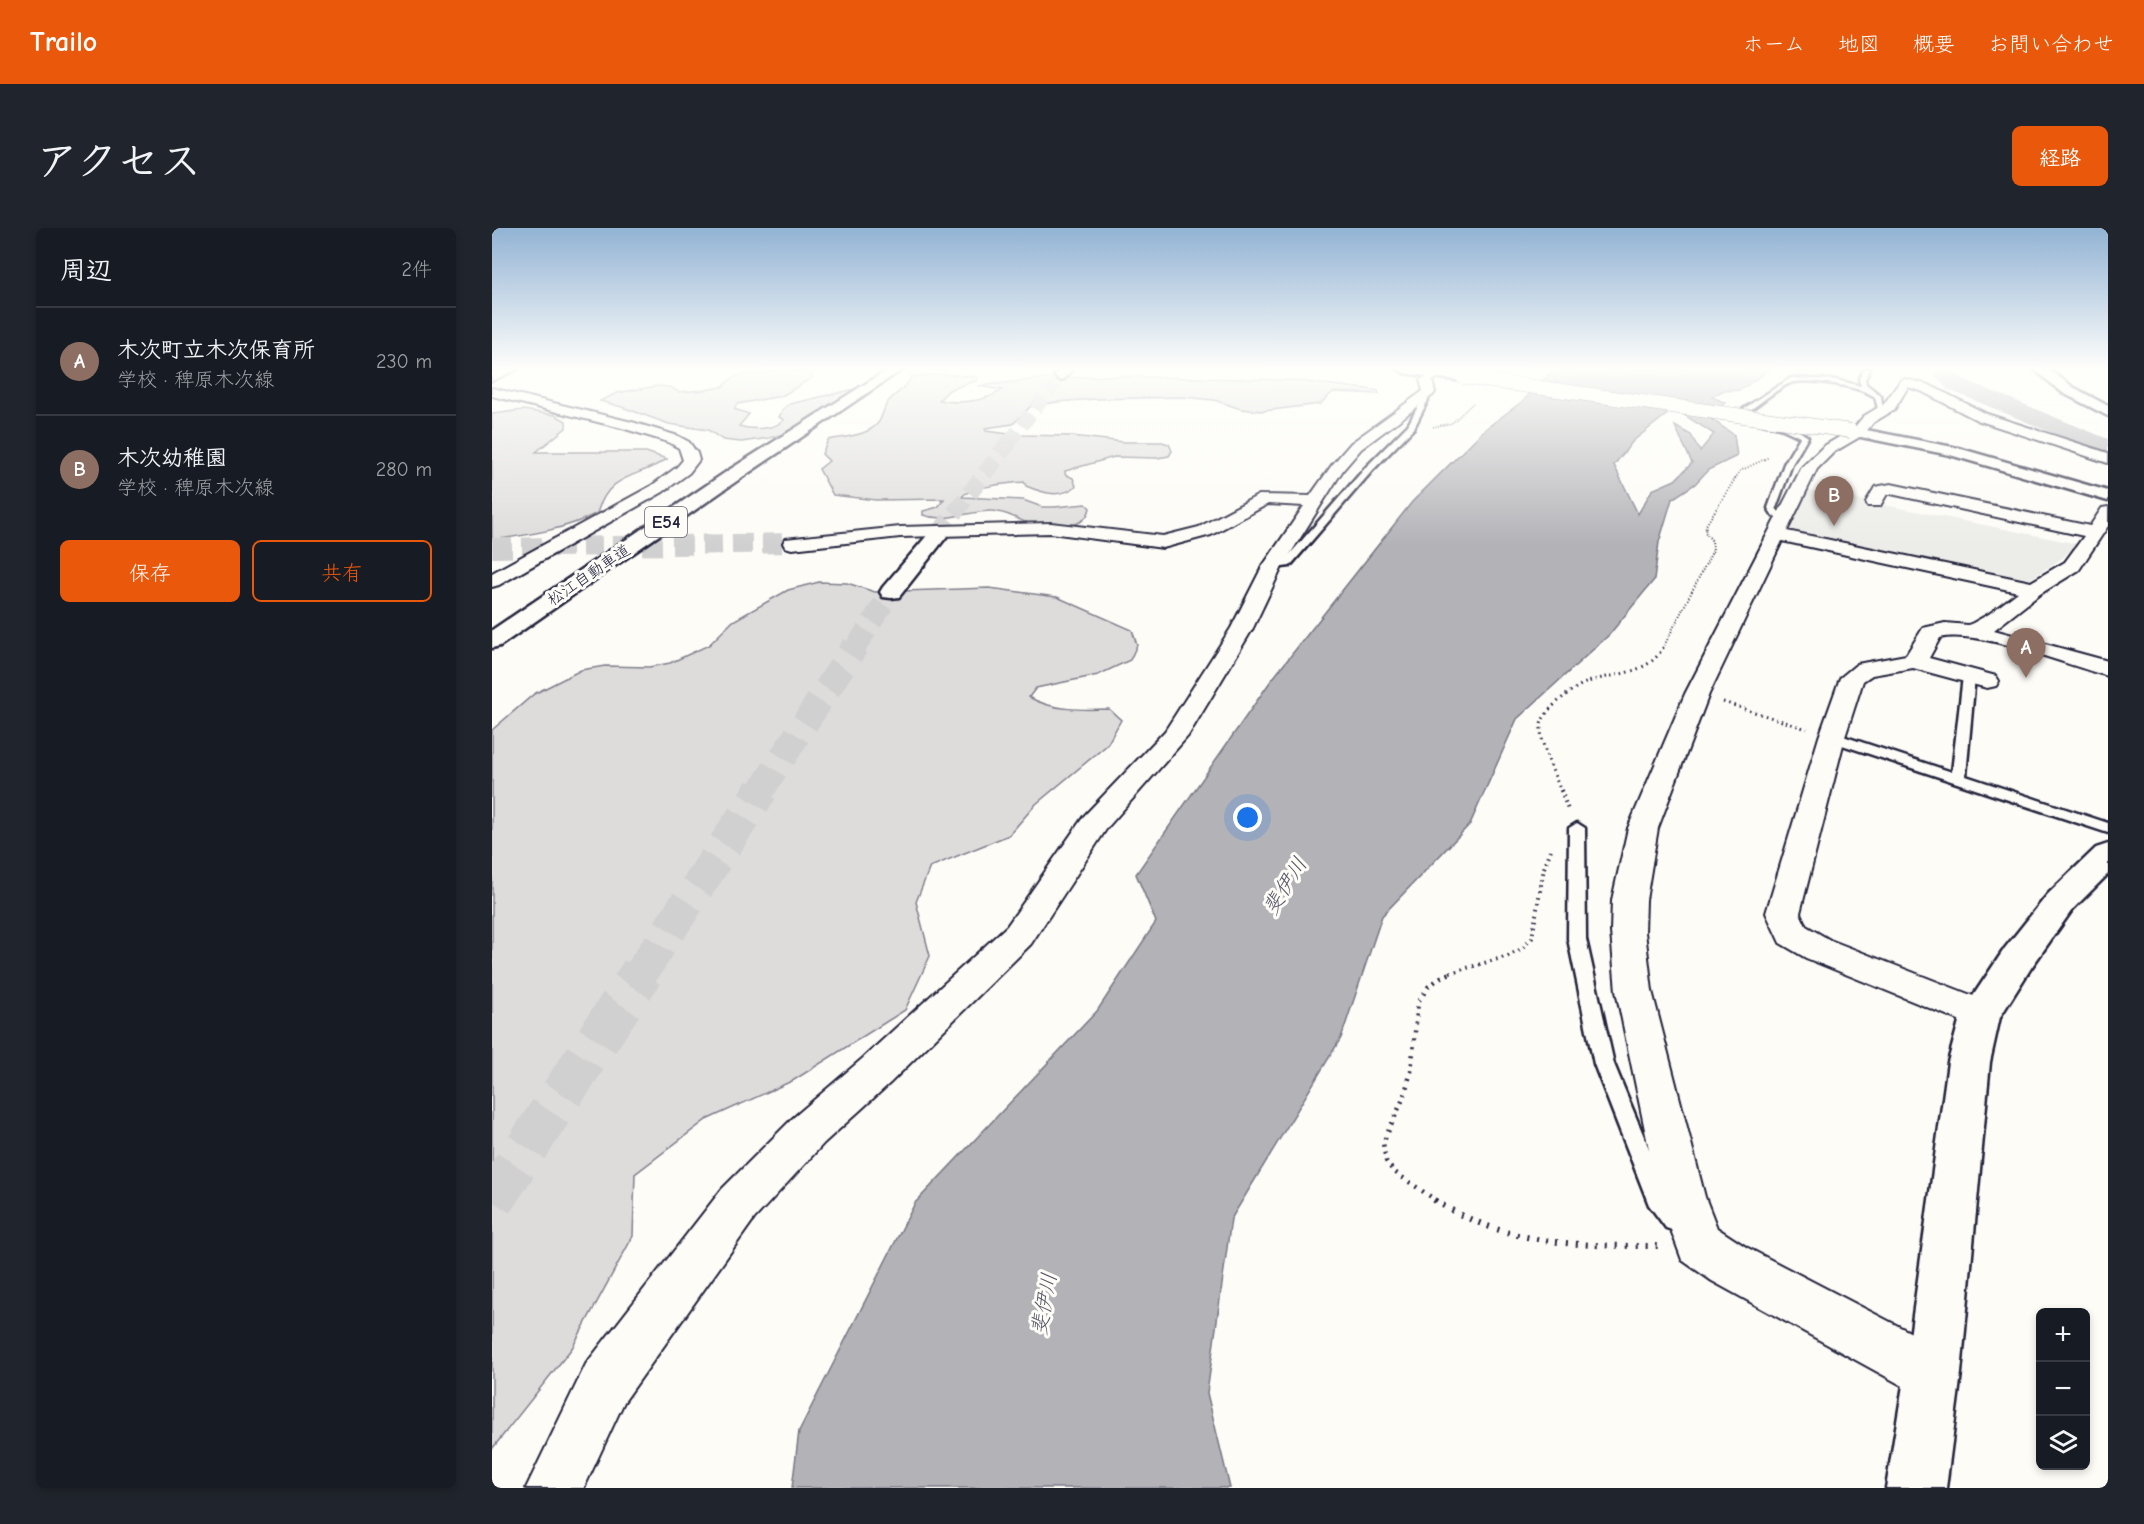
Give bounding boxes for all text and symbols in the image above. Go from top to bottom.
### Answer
text: Trailo [30,26,97,58]
text: ホーム [1743,32,1805,56]
text: 地図 [1838,32,1880,56]
text: 概要 [1913,32,1955,56]
text: お問い合わせ [1988,32,2114,56]
button: 経路 [2012,126,2108,186]
text: アクセス [36,137,201,186]
text: 周辺 [60,256,112,286]
text: 2件 [402,258,432,281]
text: 木次町立木次保育所 [117,337,315,363]
text: A [74,350,85,373]
text: 230 m [376,350,432,373]
text: 学校 · 稗原木次線 [117,368,274,391]
text: 木次幼稚園 [117,445,227,471]
text: B [73,458,86,481]
text: 280 m [376,458,432,481]
text: 学校 · 稗原木次線 [117,476,274,499]
pin: B [1814,476,1854,526]
road number: E54 [645,507,687,537]
button: 保存 [60,540,240,602]
button: 共有 [252,540,432,602]
street label: 松江自動車道 [544,541,634,609]
pin: A [2006,628,2045,678]
your location [1233,803,1262,832]
water label: 斐伊川 [1258,853,1312,919]
water label: 斐伊川 [1027,1271,1061,1337]
map controls [2036,1308,2090,1470]
button: + [2036,1308,2090,1362]
button: − [2036,1362,2090,1416]
button: layers [2036,1416,2090,1470]

